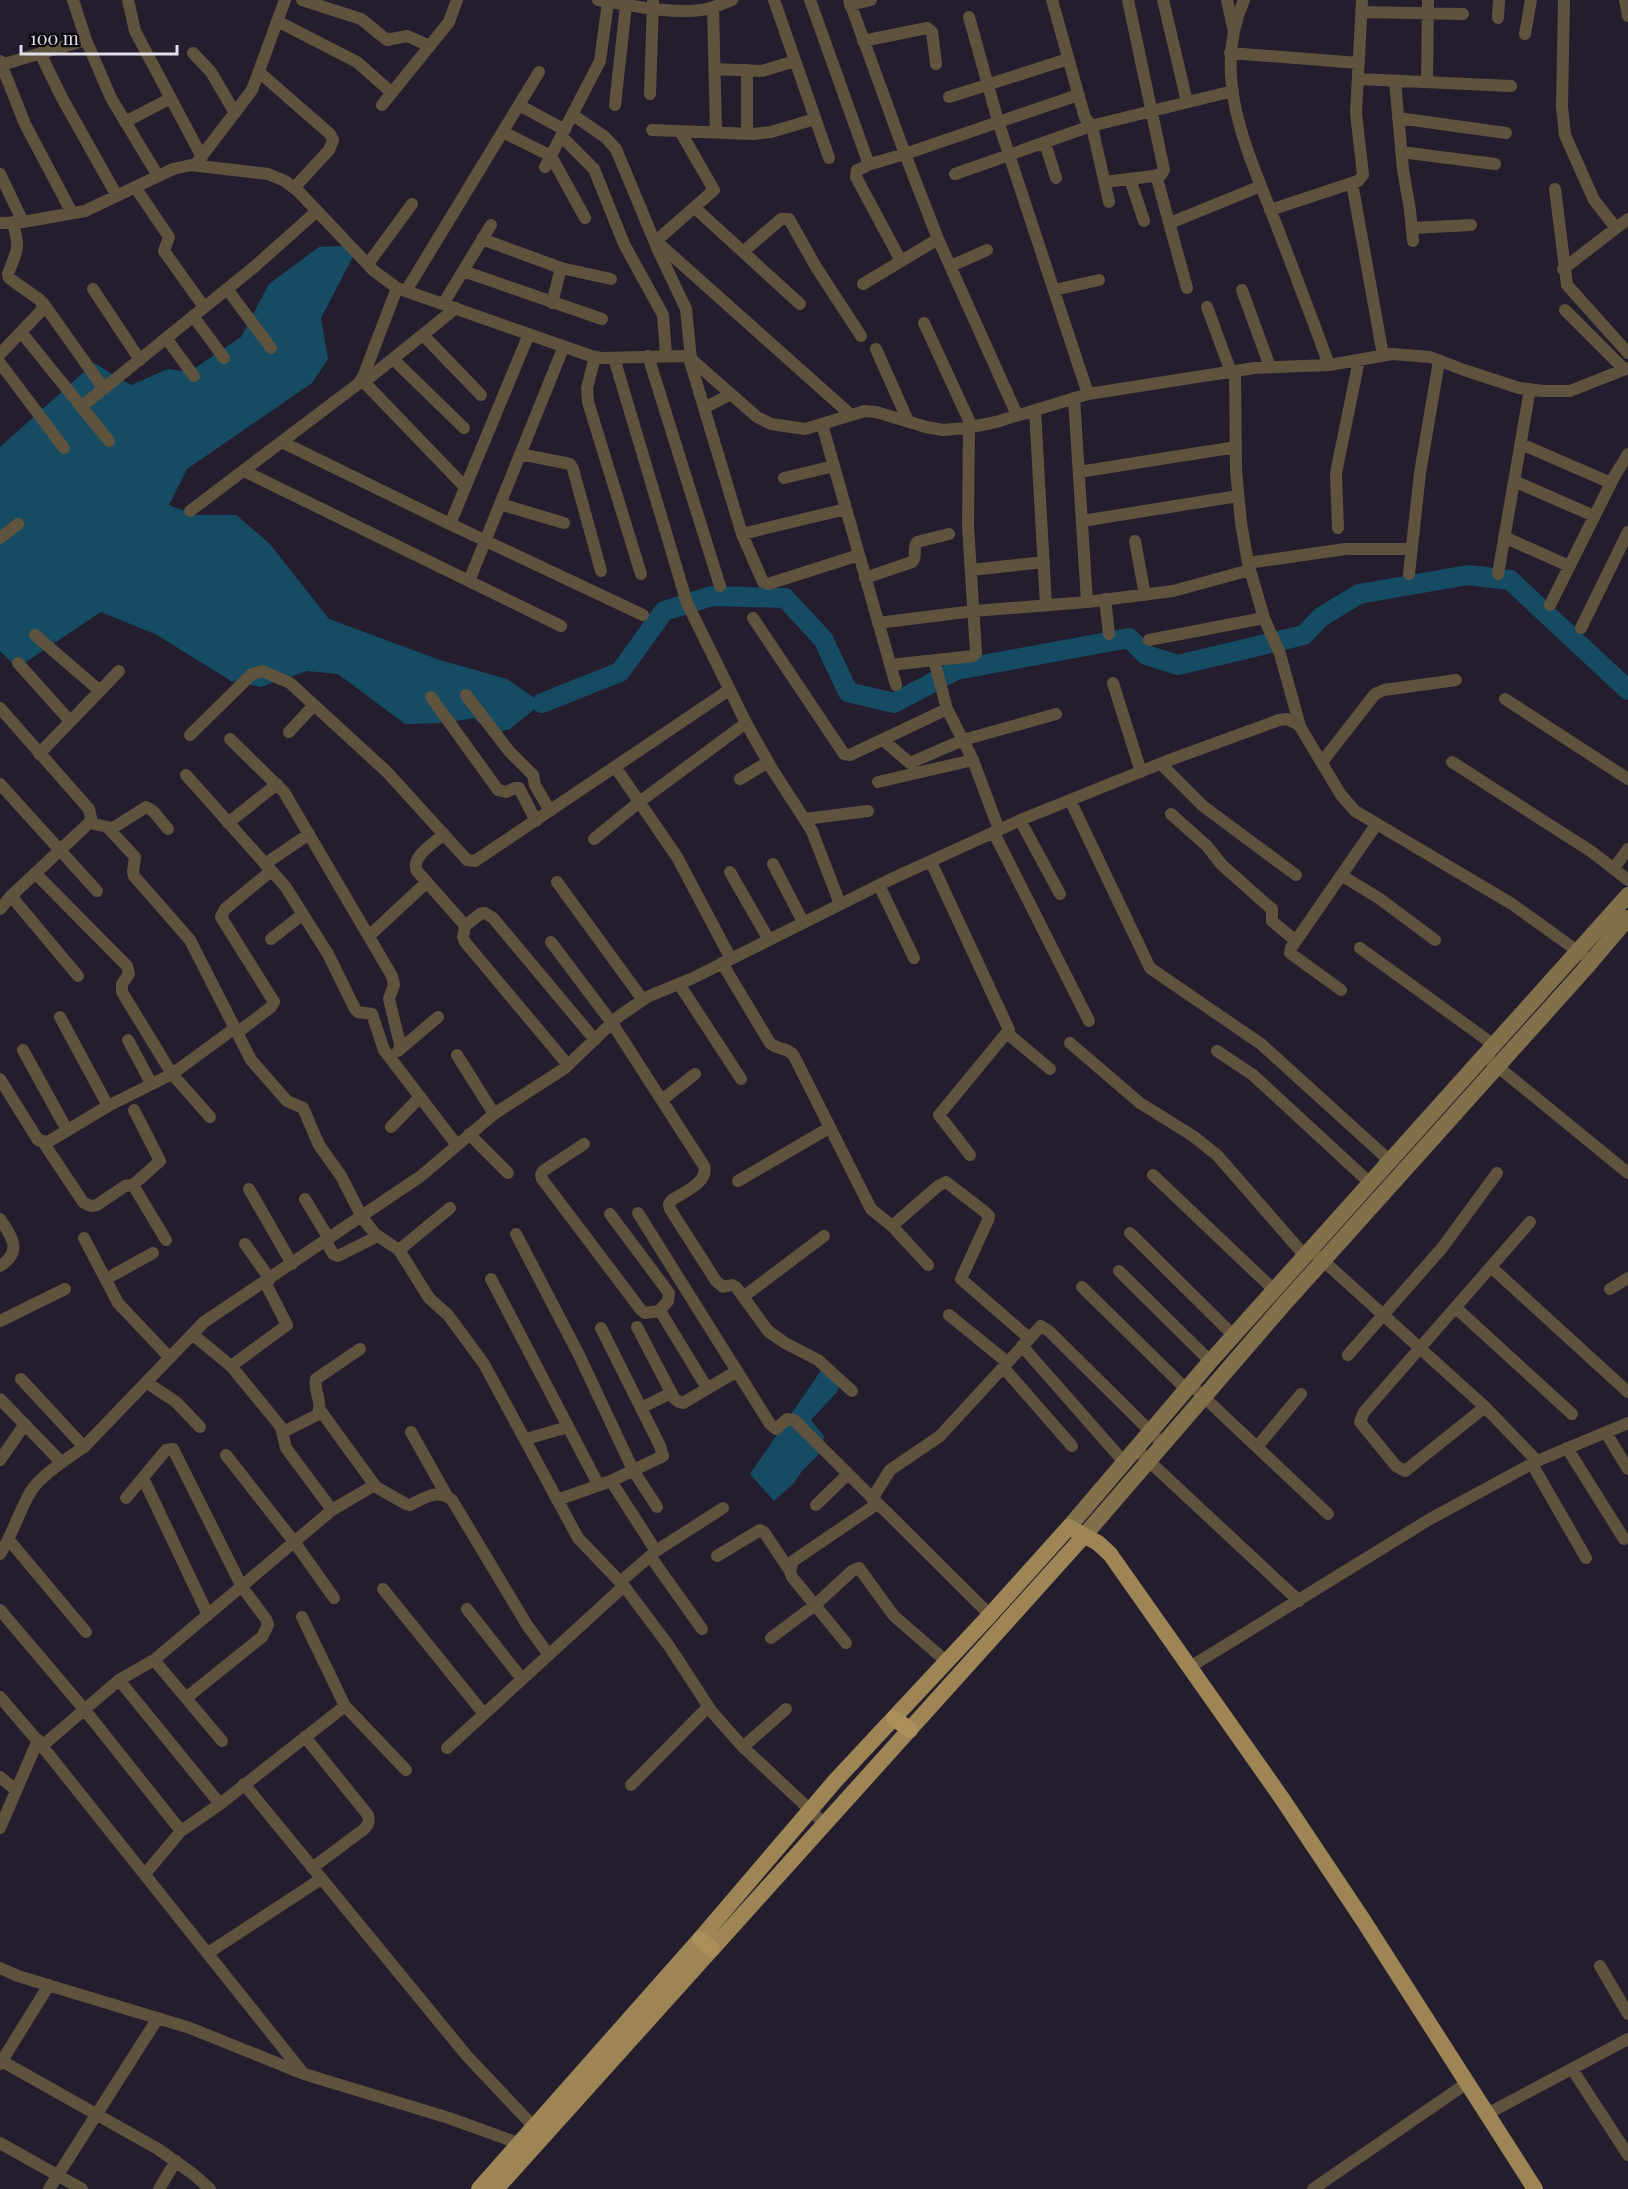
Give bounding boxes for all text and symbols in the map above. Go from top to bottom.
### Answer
scale bar [21,18,177,56]
text: 100 m [30,26,79,50]

